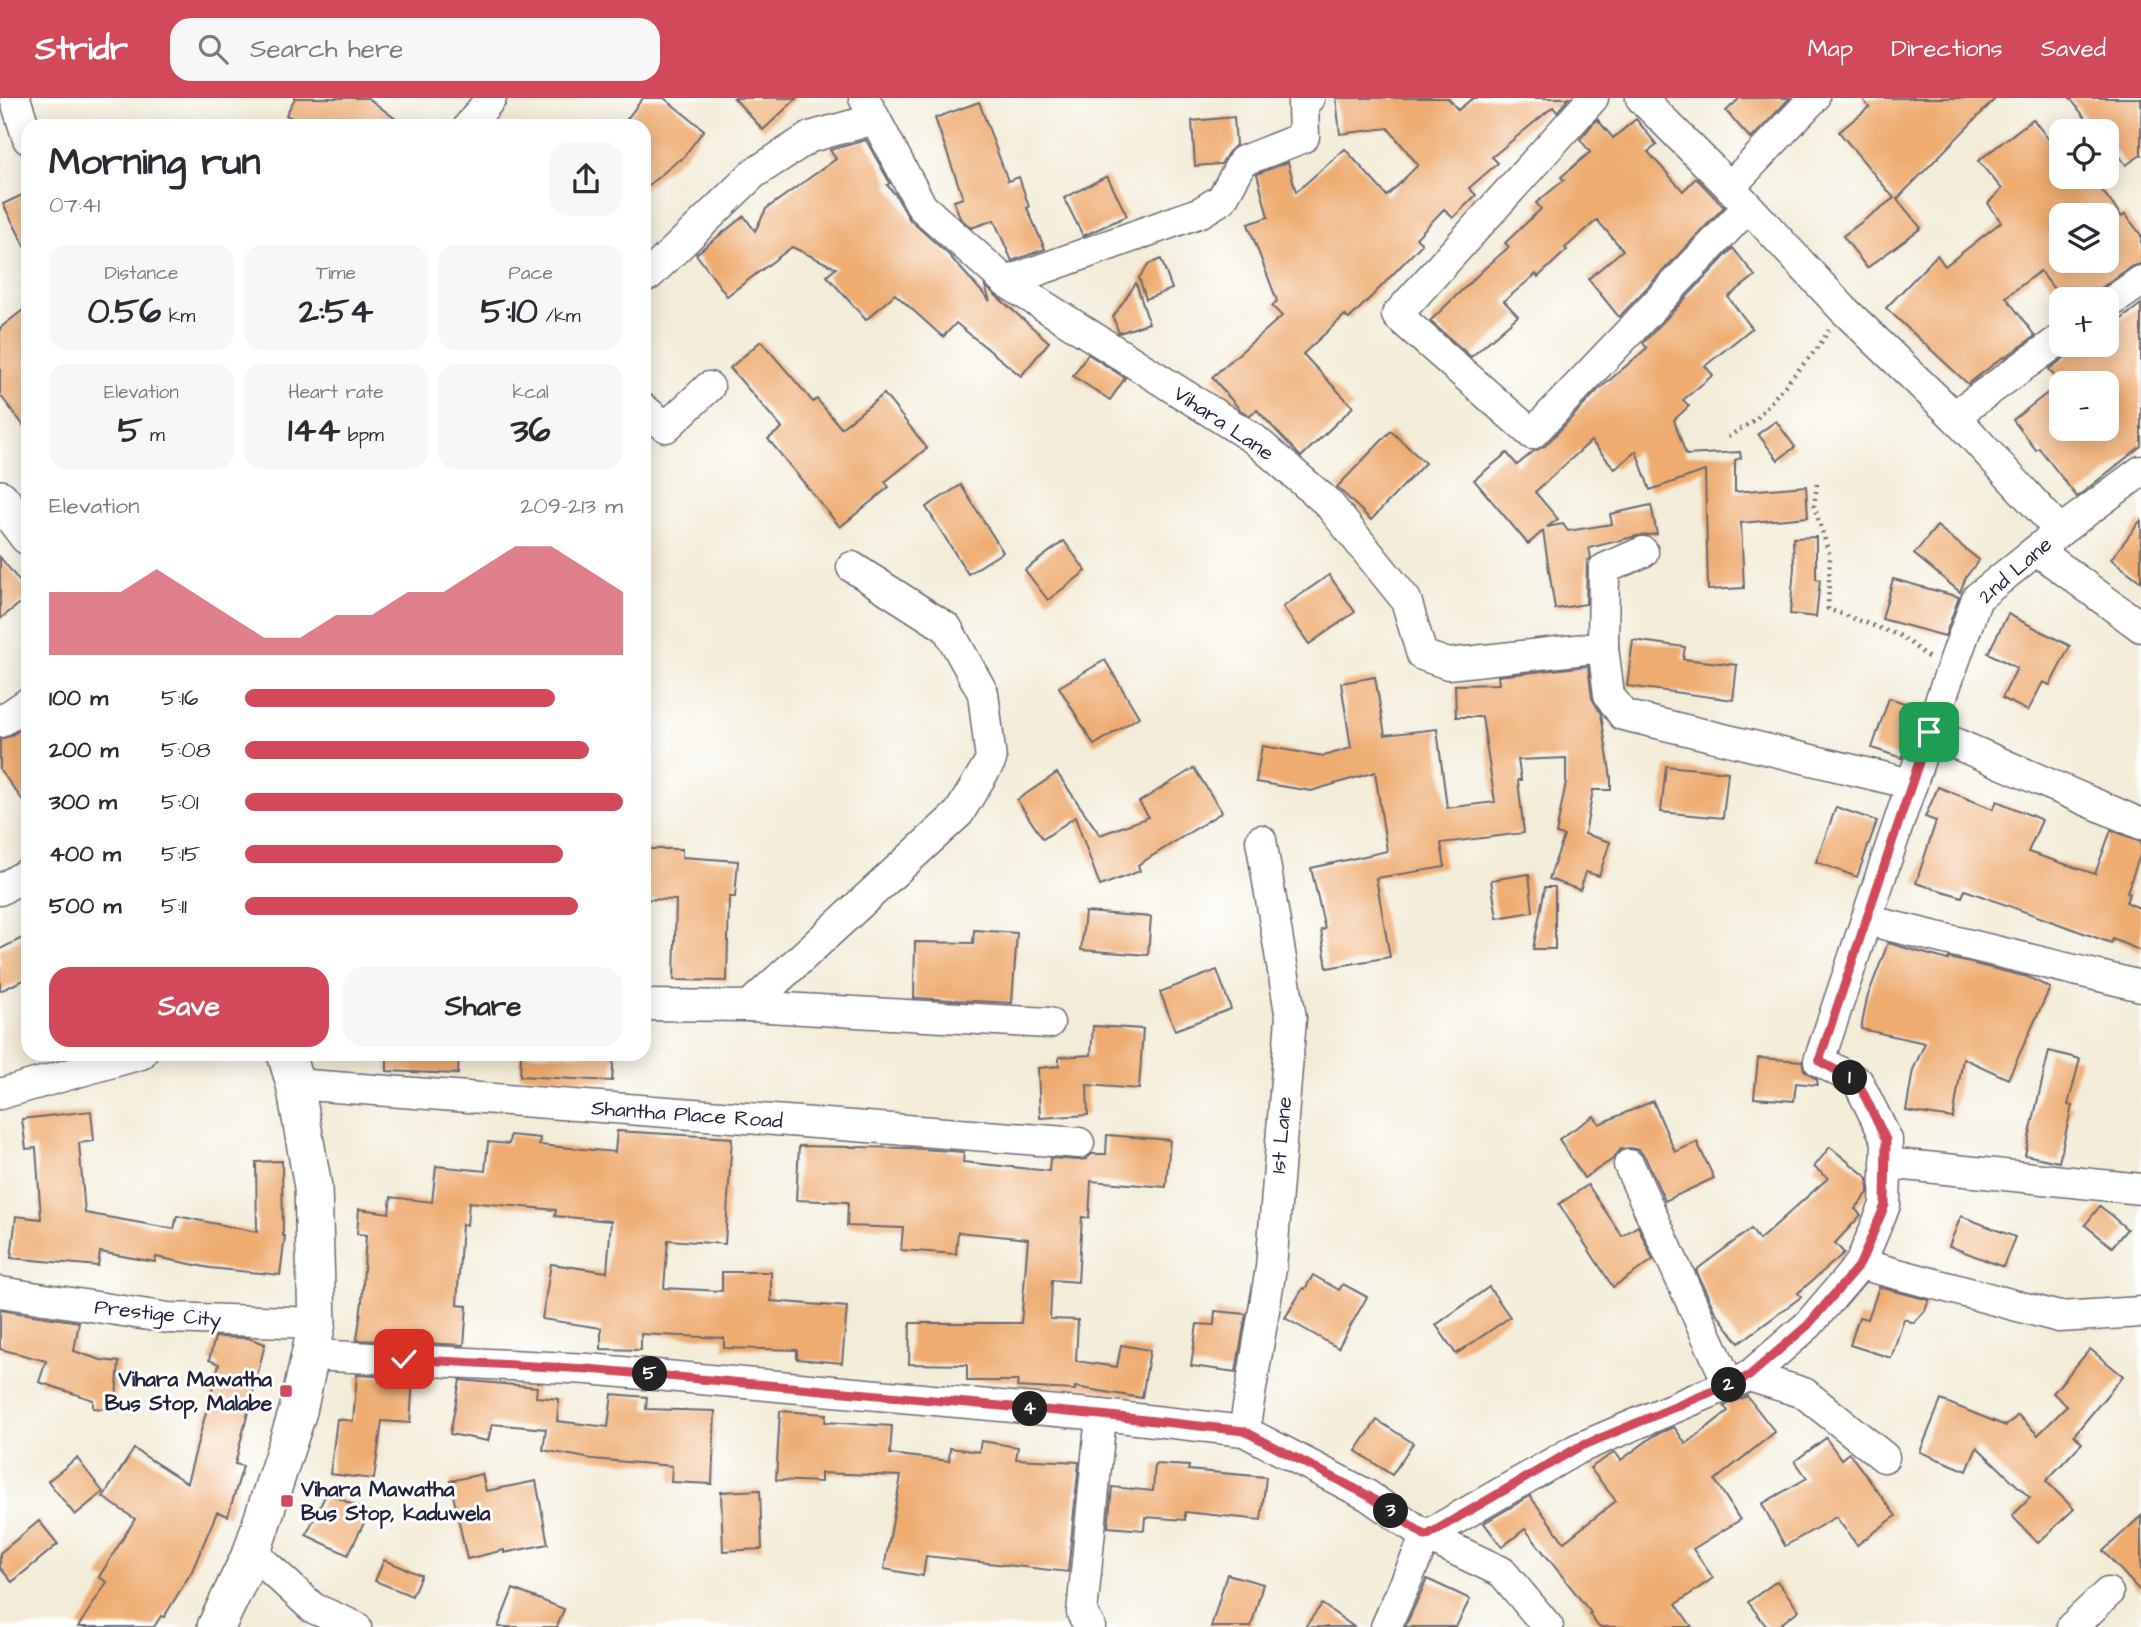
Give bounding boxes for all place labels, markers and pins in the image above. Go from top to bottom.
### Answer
pin [1899,702,1959,762]
pin: 1 [1832,1060,1868,1096]
pin [374,1329,434,1389]
pin: 5 [632,1356,668,1392]
place label: Vihara Mawatha Bus Stop, Malabe [105,1365,273,1419]
pin: 2 [1712,1368,1746,1402]
marker: Vihara Mawatha Bus Stop, Malabe [278,1383,294,1399]
pin: 4 [1012,1392,1048,1426]
place label: Vihara Mawatha Bus Stop, kaduwela [300,1475,491,1529]
marker: Vihara Mawatha Bus Stop, kaduwela [279,1493,295,1509]
pin: 3 [1374,1494,1408,1528]

